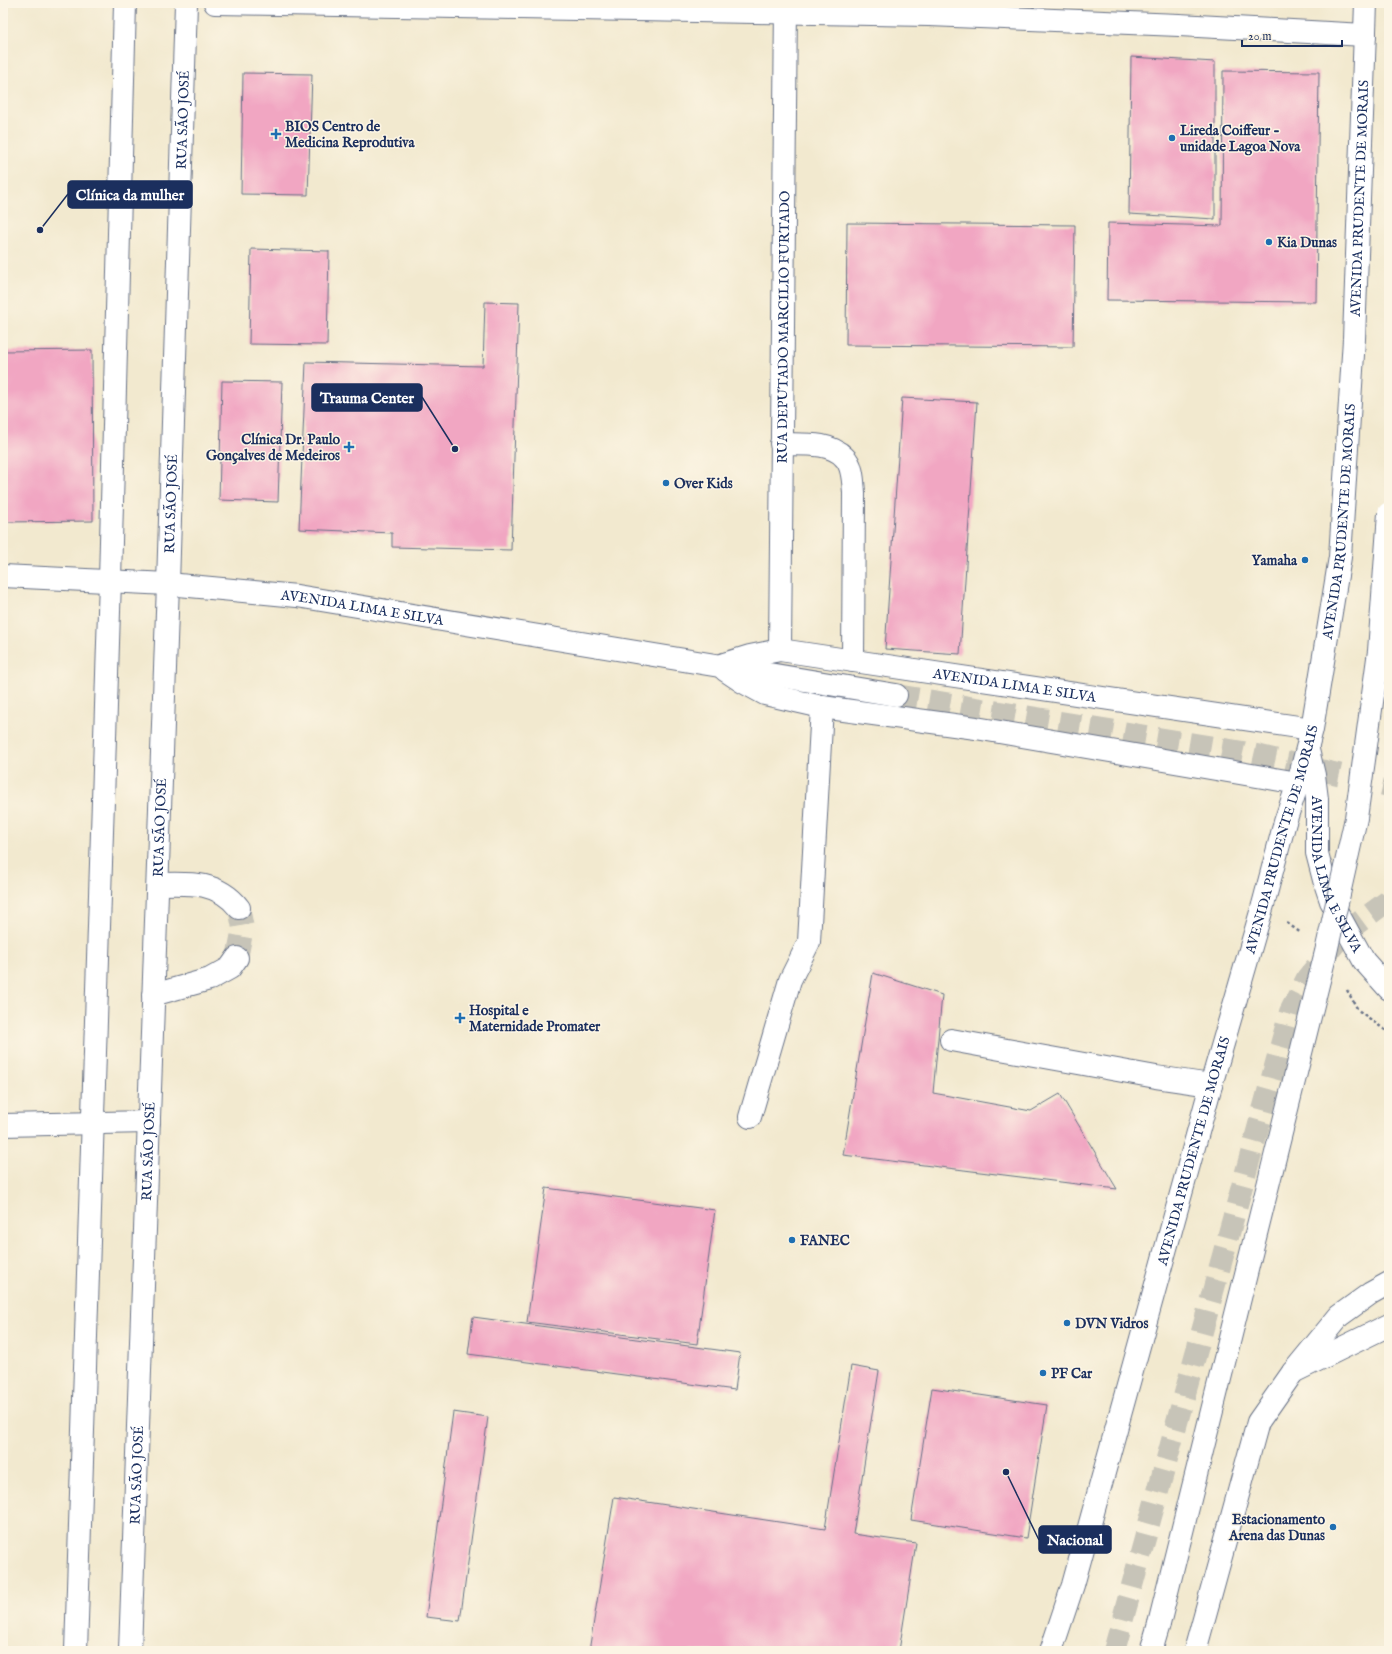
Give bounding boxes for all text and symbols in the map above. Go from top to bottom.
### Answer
scale bar [1242,22,1342,48]
text: 20 m [1248,29,1271,44]
street label: RUA SÃO JOSÉ [173,70,194,170]
street label: AVENIDA PRUDENTE DE MORAIS [1347,80,1373,318]
place label: BIOS Centro de Medicina Reprodutiva [285,118,416,152]
place label: Lireda Coiffeur - unidade Lagoa Nova [1180,122,1301,156]
marker: BIOS Centro de Medicina Reprodutiva [270,128,282,140]
marker: Lireda Coiffeur - unidade Lagoa Nova [1167,133,1177,143]
callout: Clínica da mulher [68,181,192,208]
text: Clínica da mulher [76,186,185,205]
street label: RUA DEPUTADO MARCILIO FURTADO [774,190,794,464]
place label: Kia Dunas [1277,234,1337,252]
marker: Kia Dunas [1264,237,1274,247]
callout: Trauma Center [312,384,422,411]
text: Trauma Center [319,389,414,408]
street label: AVENIDA PRUDENTE DE MORAIS [1319,403,1360,642]
place label: Clínica Dr. Paulo Gonçalves de Medeiros [206,431,340,465]
marker: Clínica Dr. Paulo Gonçalves de Medeiros [343,441,355,453]
street label: RUA SÃO JOSÉ [161,454,182,554]
place label: Over Kids [674,475,733,493]
marker: Over Kids [661,478,671,488]
place label: Yamaha [1251,552,1298,570]
marker: Yamaha [1300,555,1310,565]
street label: AVENIDA LIMA E SILVA [279,586,445,630]
street label: AVENIDA LIMA E SILVA [931,665,1098,707]
street label: AVENIDA PRUDENTE DE MORAIS [1241,724,1323,957]
street label: RUA SÃO JOSÉ [150,777,171,877]
street label: AVENIDA LIMA E SILVA [1307,795,1366,957]
place label: Hospital e Maternidade Promater [469,1002,601,1036]
marker: Hospital e Maternidade Promater [454,1012,466,1024]
street label: AVENIDA PRUDENTE DE MORAIS [1153,1035,1235,1269]
street label: RUA SÃO JOSÉ [138,1101,160,1201]
place label: FANEC [800,1232,850,1250]
marker: FANEC [787,1235,797,1245]
place label: DVN Vidros [1075,1315,1148,1333]
marker: DVN Vidros [1062,1318,1072,1328]
place label: PF Car [1051,1365,1093,1383]
marker: PF Car [1038,1368,1048,1378]
street label: RUA SÃO JOSÉ [127,1425,148,1525]
place label: Estacionamento Arena das Dunas [1228,1511,1325,1545]
marker: Estacionamento Arena das Dunas [1328,1522,1338,1532]
callout: Nacional [1039,1526,1111,1553]
text: Nacional [1046,1531,1104,1550]

